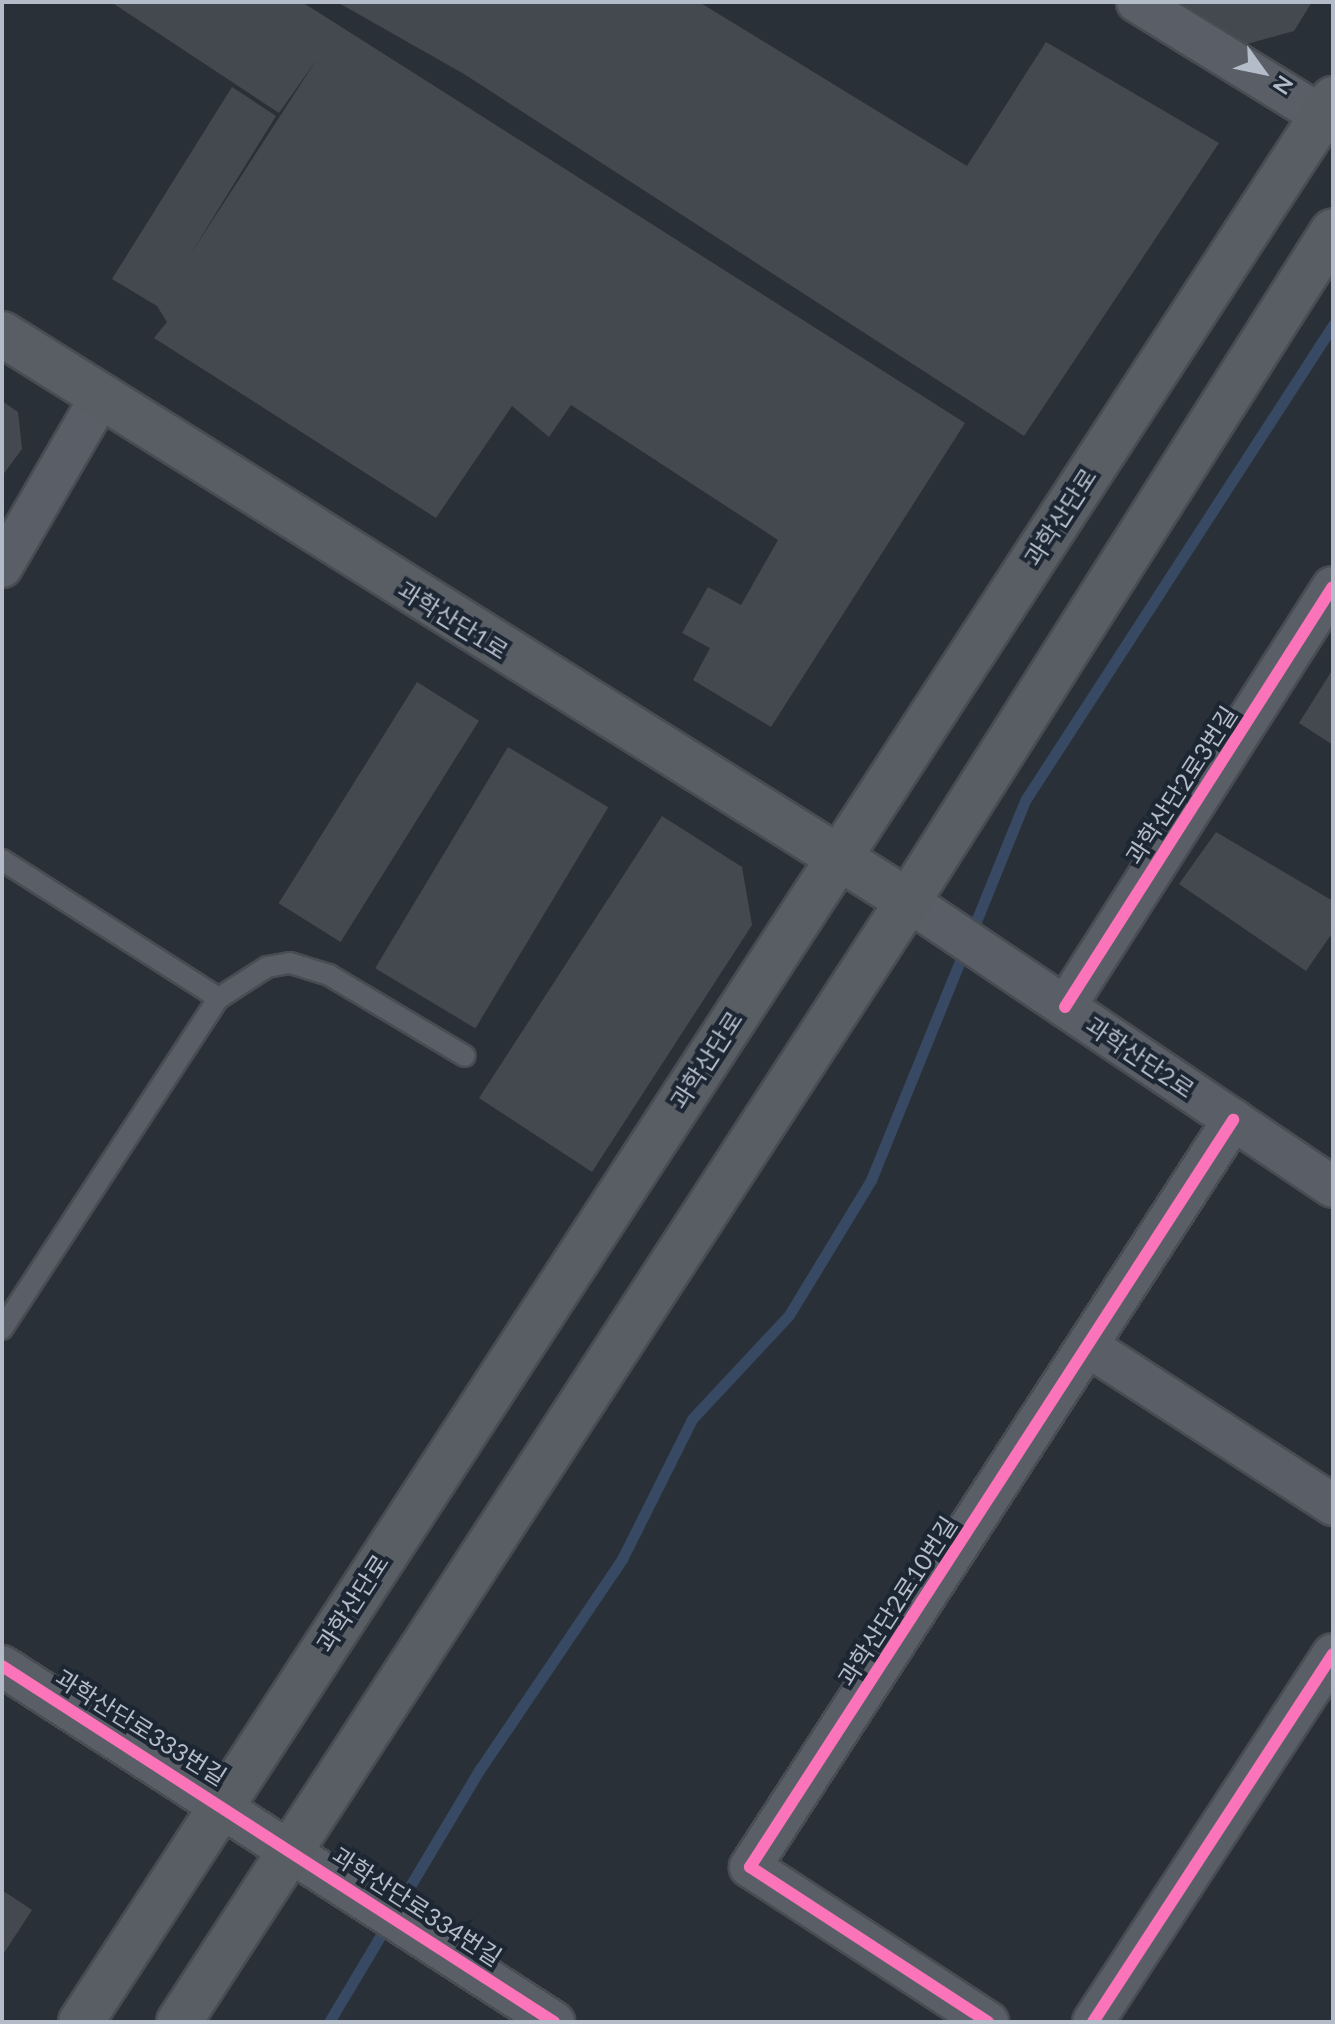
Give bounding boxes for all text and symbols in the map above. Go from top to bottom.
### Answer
north arrow [1223,32,1303,112]
text: N [1268,71,1299,100]
street label: 과학산단로 [1018,463,1102,571]
street label: 과학산단1로 [393,575,513,665]
street label: 과학산단2로3번길 [1119,701,1243,869]
street label: 과학산단로 [664,1006,748,1114]
street label: 과학산단2로 [1080,1010,1200,1104]
street label: 과학산단2로10번길 [831,1511,963,1691]
street label: 과학산단로 [310,1549,394,1657]
street label: 과학산단로333번길 [50,1663,232,1791]
street label: 과학산단로334번길 [327,1840,507,1972]

